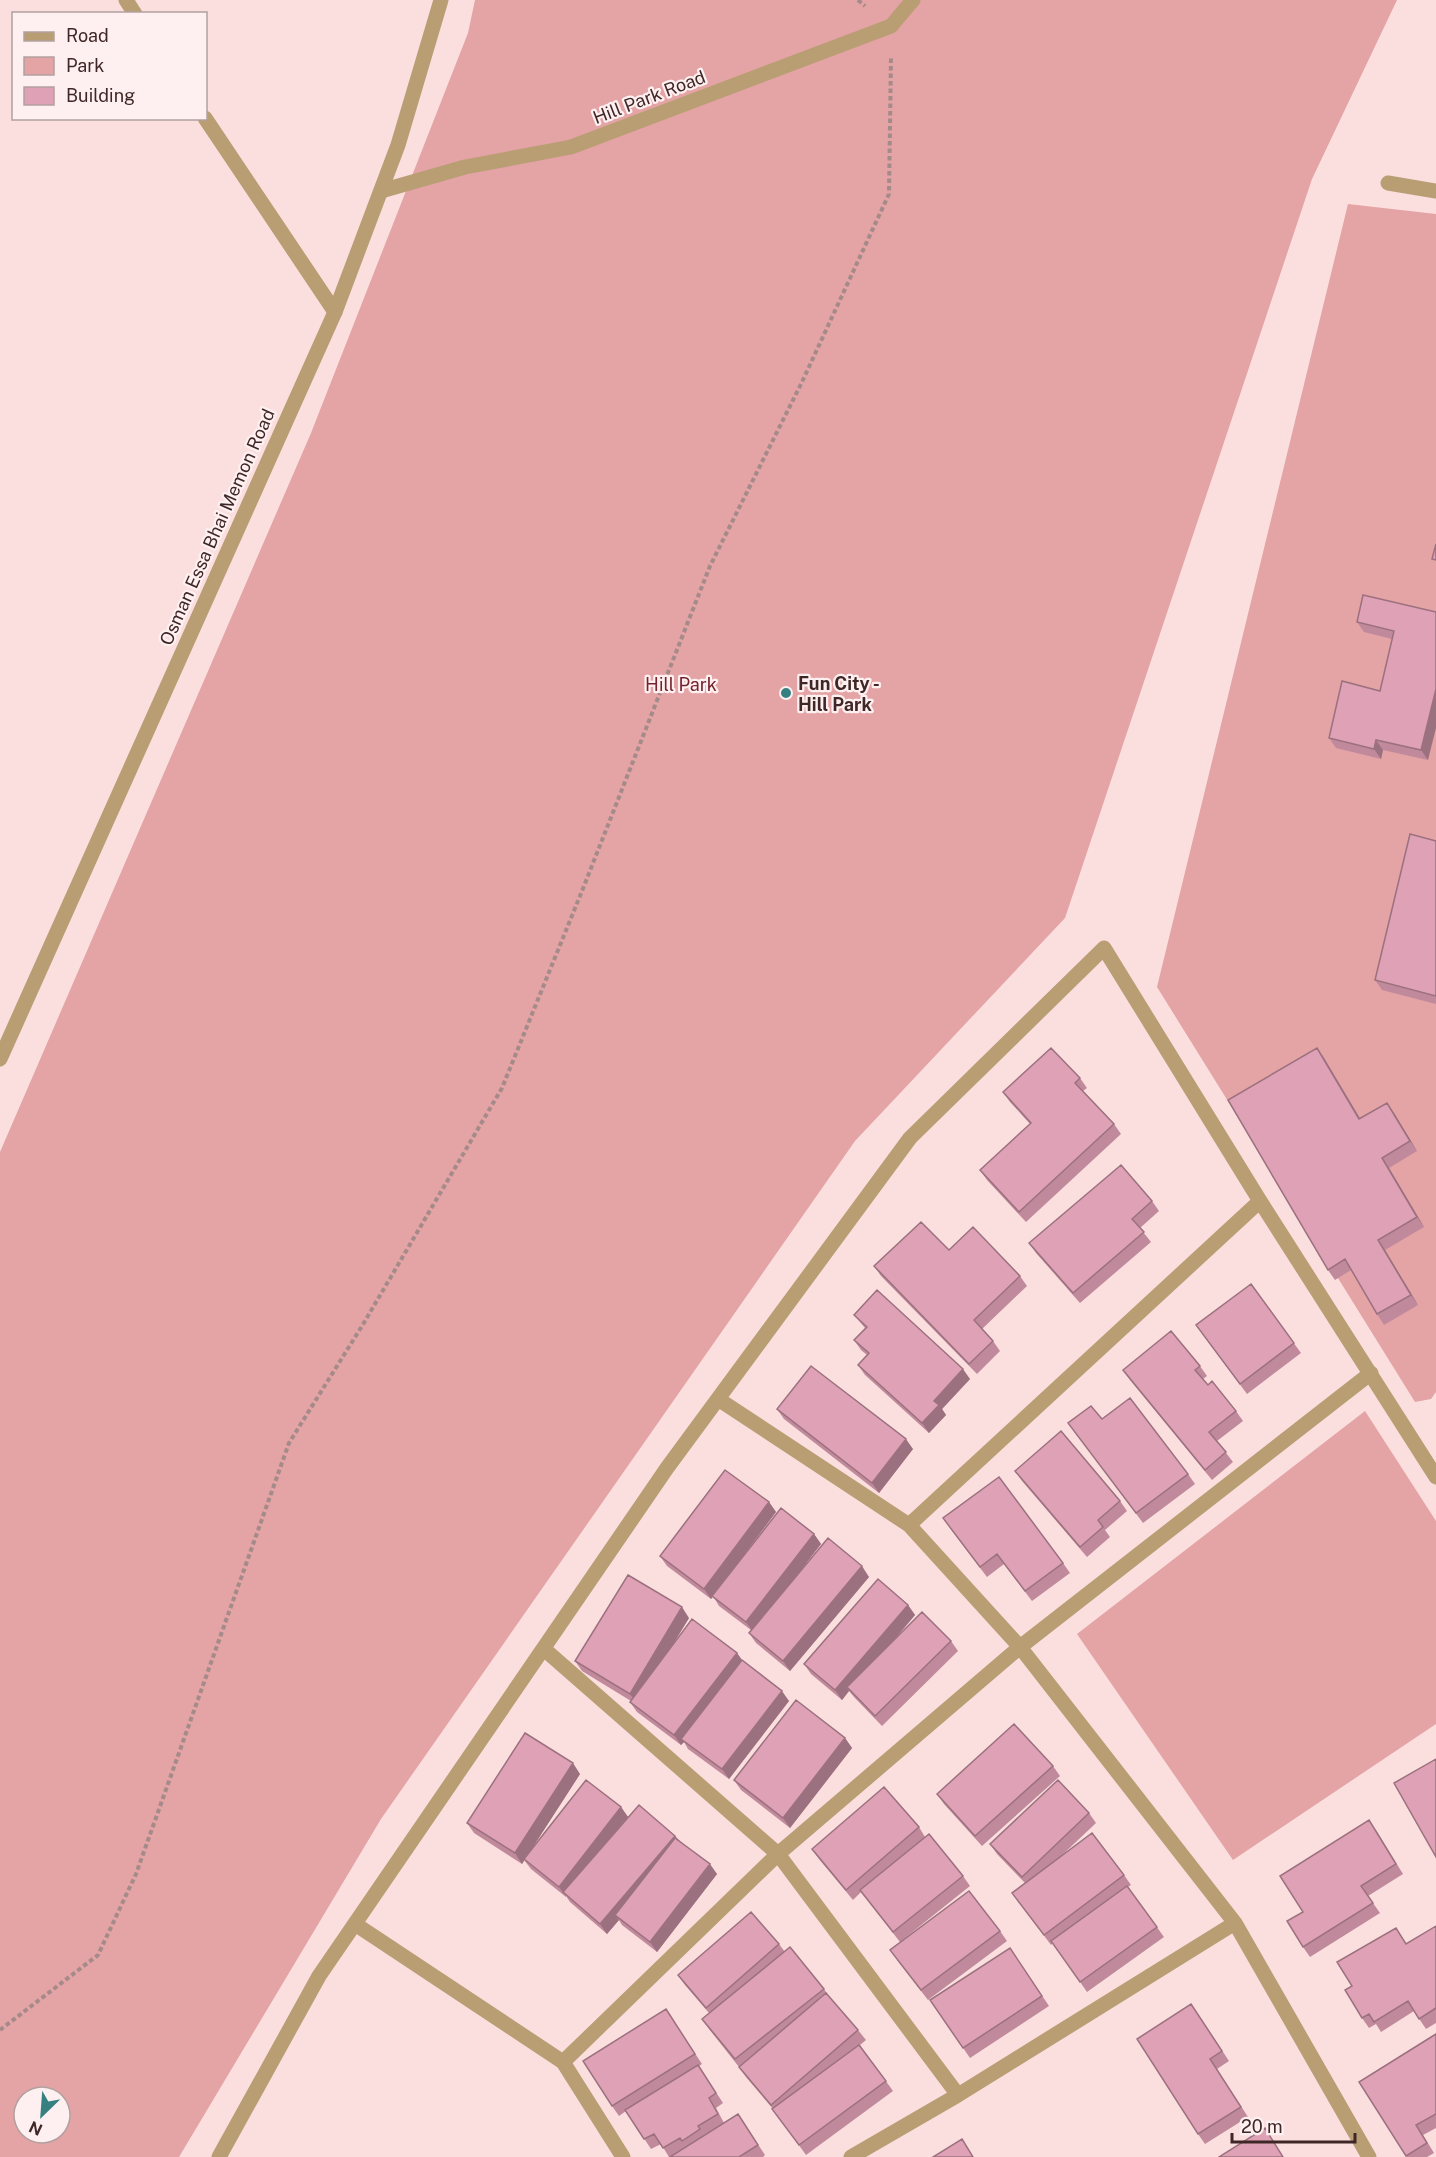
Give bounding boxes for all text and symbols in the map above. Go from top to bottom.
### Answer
legend [12,12,207,120]
text: Road [66,25,109,46]
text: Park [66,55,104,76]
street label: Hill Park Road [590,66,708,128]
text: Building [66,85,135,106]
street label: Osman Essa Bhai Memon Road [155,406,279,648]
place label: Fun City - Hill Park [798,673,880,715]
park label: Hill Park [645,674,717,695]
marker: Fun City - Hill Park [779,686,793,700]
north arrow [12,2085,72,2145]
scale bar [1232,2106,1355,2144]
text: 20 m [1241,2116,1283,2137]
text: N [26,2117,46,2139]

